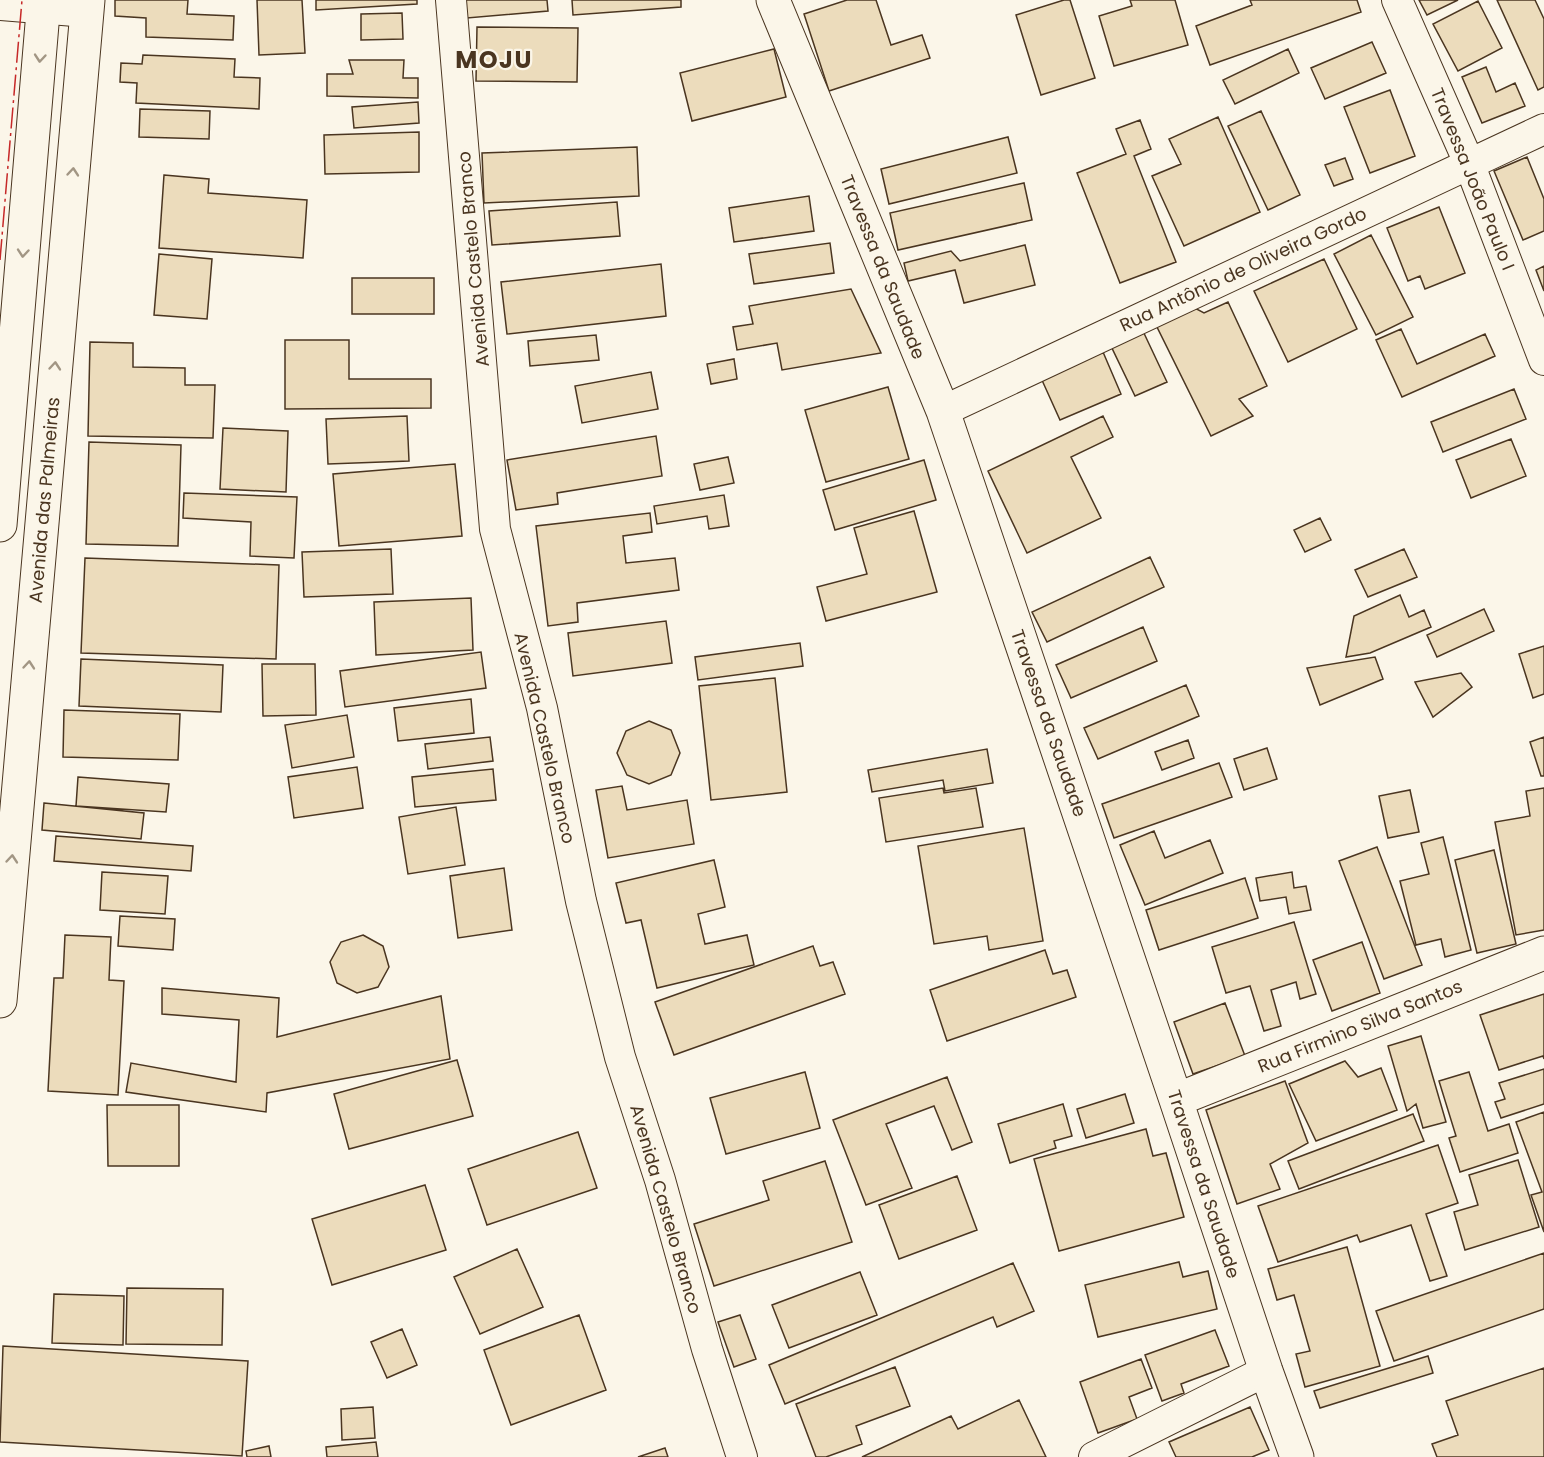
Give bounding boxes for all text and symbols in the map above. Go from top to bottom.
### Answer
district label: MOJU [455,43,533,76]
one-way arrow [34,54,47,63]
street label: Travessa João Paulo I [1425,84,1521,274]
street label: Avenida Castelo Branco [451,150,495,368]
one-way arrow [66,167,79,176]
street label: Travessa da Saudade [835,171,931,363]
street label: Rua Antônio de Oliveira Gordo [1115,201,1371,337]
one-way arrow [17,248,30,257]
one-way arrow [48,361,61,370]
street label: Avenida das Palmeiras [23,396,65,604]
street label: Travessa da Saudade [1005,626,1093,820]
street label: Avenida Castelo Branco [508,630,582,846]
one-way arrow [22,660,35,669]
one-way arrow [5,855,18,864]
street label: Rua Firmino Silva Santos [1254,973,1466,1079]
street label: Travessa da Saudade [1162,1087,1246,1281]
street label: Avenida Castelo Branco [624,1102,708,1316]

